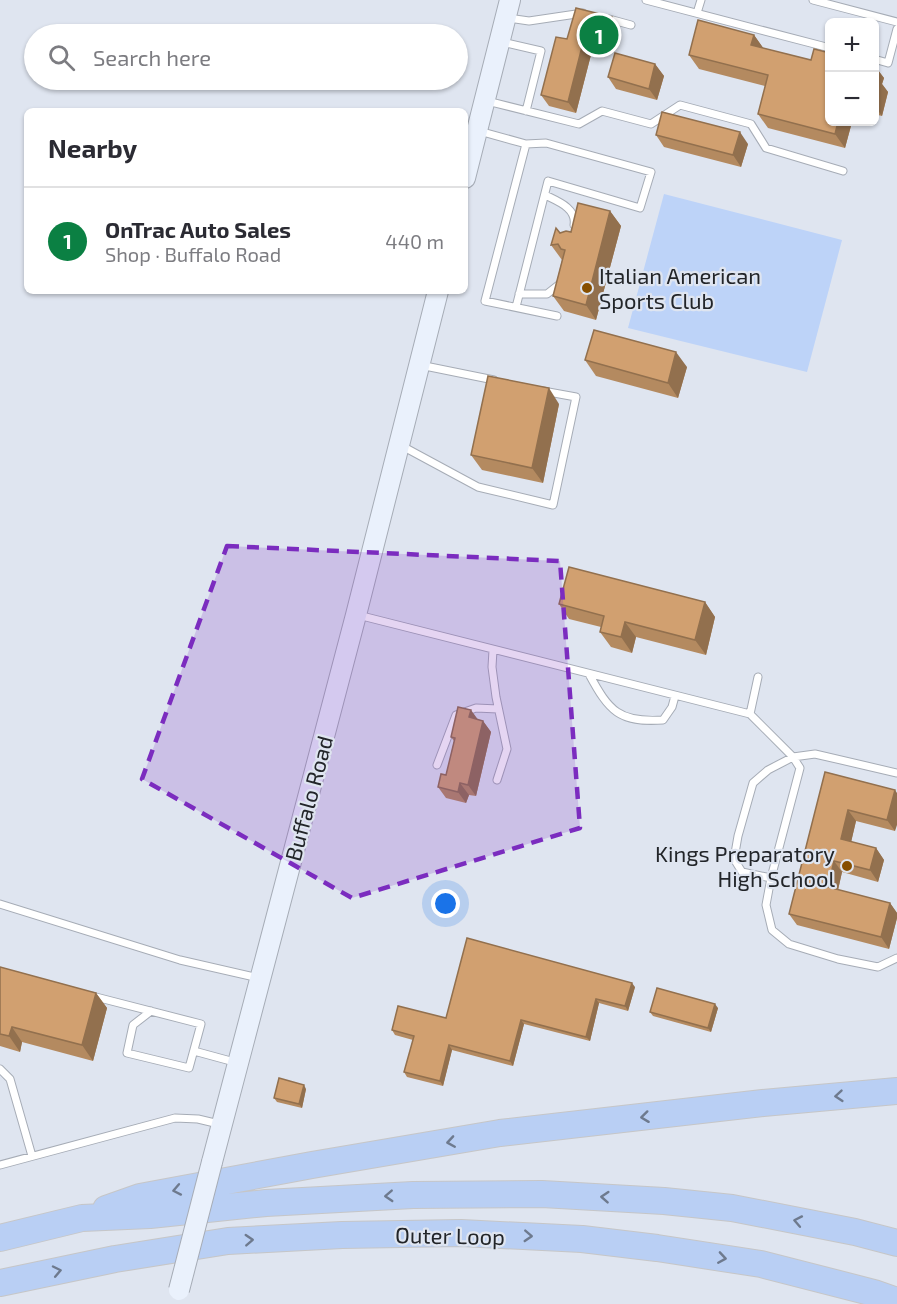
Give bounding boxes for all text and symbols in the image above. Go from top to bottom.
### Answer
pin: 1 [580,12,618,57]
map controls [825,18,879,126]
button: + [825,18,879,72]
search box [24,24,468,90]
icon: search [45,41,78,74]
text: Search here [93,44,211,70]
button: − [825,72,879,126]
text: Nearby [48,132,137,163]
text: OnTrac Auto Sales [105,216,291,242]
text: 1 [63,229,72,253]
text: 440 m [385,229,444,253]
text: Shop · Buffalo Road [105,242,281,266]
place label: Italian American Sports Club [599,262,761,313]
marker: Italian American Sports Club [580,281,594,295]
street label: Buffalo Road [279,733,337,863]
place label: Kings Preparatory High School [655,840,835,891]
marker: Kings Preparatory High School [840,859,854,873]
your location [431,889,460,918]
one-way arrow [834,1089,843,1102]
one-way arrow [640,1110,649,1123]
one-way arrow [447,1135,456,1147]
one-way arrow [172,1183,182,1196]
one-way arrow [384,1190,393,1203]
one-way arrow [600,1191,609,1204]
one-way arrow [793,1215,803,1228]
street label: Outer Loop [395,1221,505,1249]
one-way arrow [524,1230,533,1243]
one-way arrow [245,1233,254,1246]
one-way arrow [717,1251,727,1264]
one-way arrow [52,1265,62,1278]

